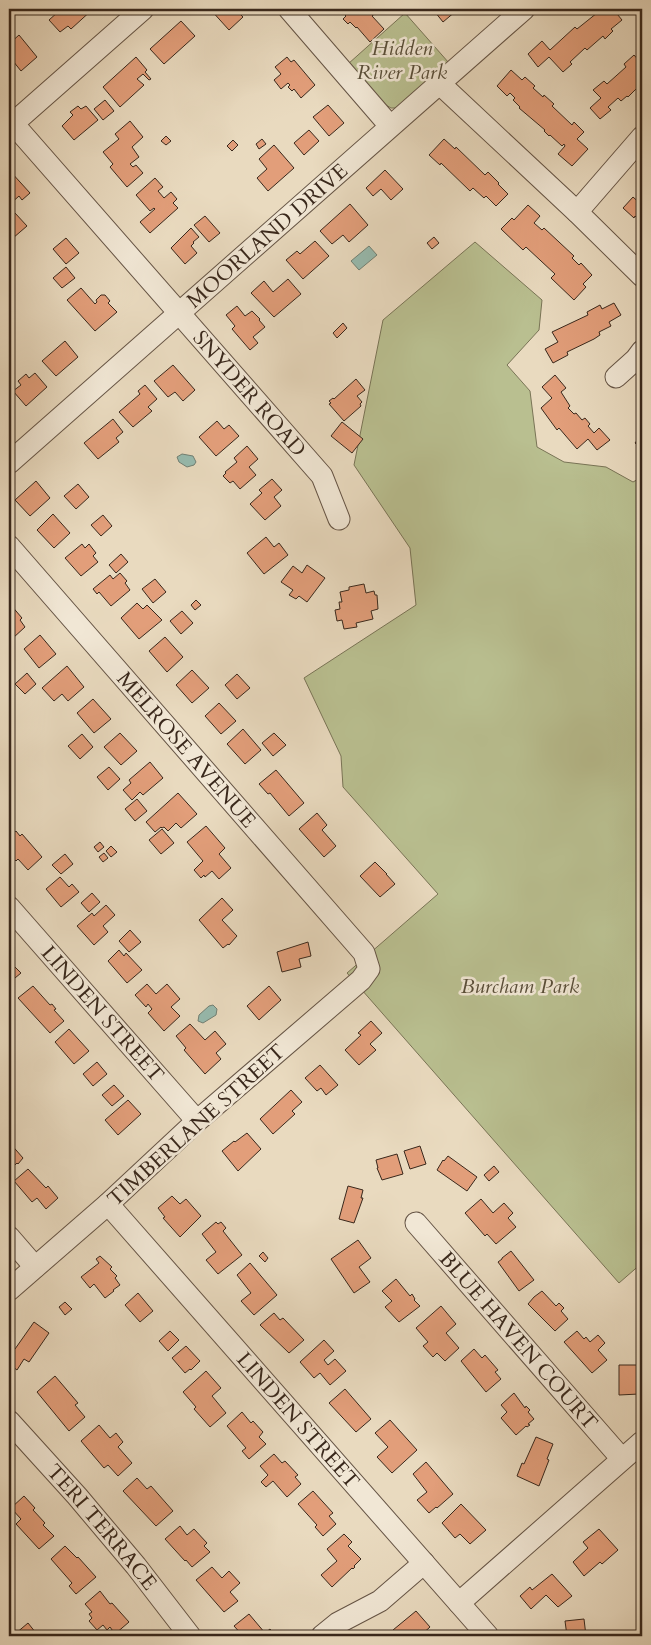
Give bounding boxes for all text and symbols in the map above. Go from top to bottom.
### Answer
park label: Hidden River Park [357,34,448,87]
street label: MOORLAND DRIVE [180,157,354,315]
street label: SNYDER ROAD [186,324,313,463]
street label: MELROSE AVENUE [110,665,262,834]
street label: LINDEN STREET [34,939,170,1089]
park label: Burcham Park [461,972,580,1001]
street label: TIMBERLANE STREET [101,1038,292,1213]
street label: BLUE HAVEN COURT [432,1245,604,1436]
street label: LINDEN STREET [230,1346,366,1495]
street label: TERI TERRACE [40,1458,163,1596]

